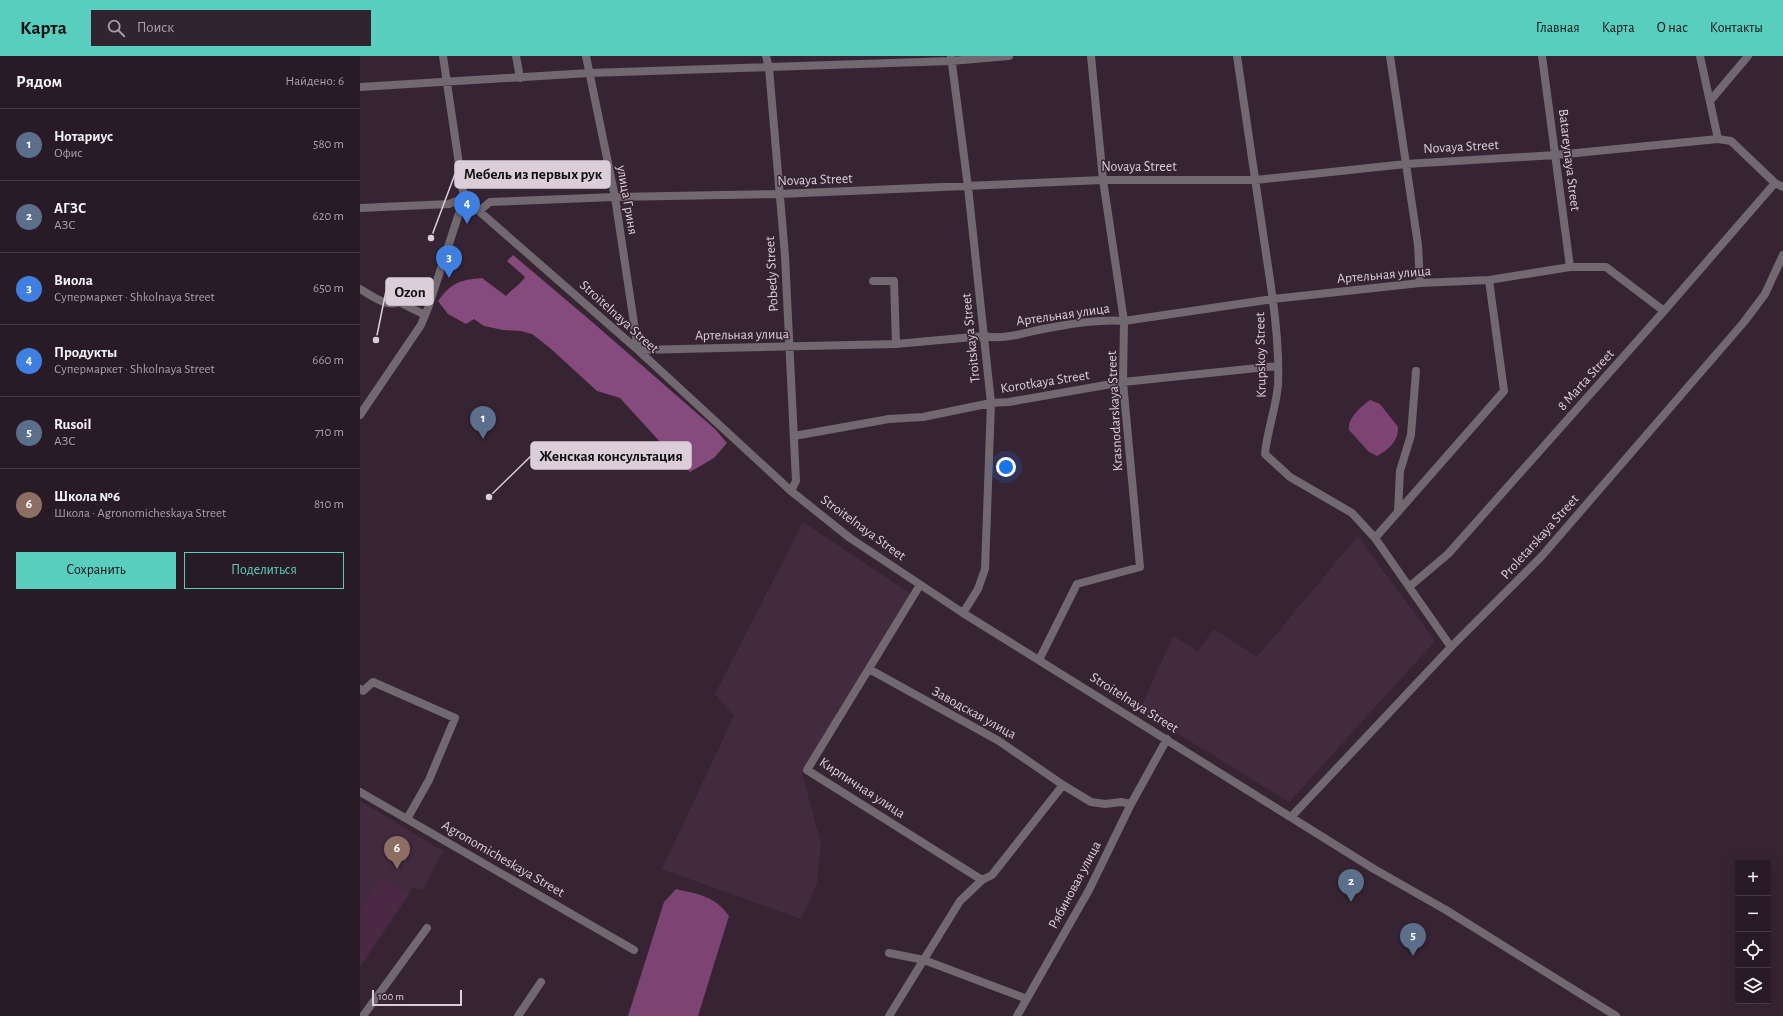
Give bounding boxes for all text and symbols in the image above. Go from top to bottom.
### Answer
search box [91,10,371,46]
icon: search [105,17,127,39]
text: Карта [20,19,67,38]
text: Поиск [137,20,174,35]
text: Главная [1536,21,1580,35]
text: Карта [1602,21,1635,35]
text: О нас [1657,21,1688,35]
text: Контакты [1710,21,1763,35]
text: Рядом [16,73,62,90]
text: Найдено: 6 [285,75,344,88]
street label: Batareynaya Street [1556,108,1582,212]
text: Нотариус [54,129,113,144]
text: 1 [27,138,31,151]
text: 580 m [313,138,344,151]
street label: Novaya Street [1423,138,1500,156]
text: Офис [54,147,83,160]
street label: Novaya Street [1101,160,1177,174]
callout: Мебель из первых рук [455,161,610,188]
street label: улица Гриня [614,163,640,236]
text: Мебель из первых рук [464,167,603,182]
street label: Novaya Street [777,172,853,188]
pin: 4 [454,191,480,224]
text: АГЗС [54,201,86,216]
text: 2 [26,210,32,223]
text: 620 m [313,210,344,223]
text: АЗС [54,219,76,232]
street label: Pobedy Street [763,235,781,312]
pin: 3 [436,245,462,278]
street label: Артельная улица [1336,264,1432,286]
text: Виола [54,273,93,288]
callout: Ozon [386,278,433,305]
street label: Stroitelnaya Street [577,278,662,356]
text: 3 [26,282,32,295]
text: 650 m [313,282,344,295]
text: Ozon [394,285,426,300]
text: Супермаркет · Shkolnaya Street [54,291,215,304]
street label: Troitskaya Street [959,292,983,384]
street label: Артельная улица [1015,301,1111,329]
street label: Krupskoy Street [1253,312,1269,398]
street label: Артельная улица [695,327,790,343]
text: Продукты [54,345,117,360]
street label: 8 Marta Street [1555,346,1617,413]
street label: Krasnodarskaya Street [1105,350,1125,472]
text: 4 [26,354,32,367]
text: 660 m [312,354,344,367]
text: Супермаркет · Shkolnaya Street [54,363,215,376]
street label: Korotkaya Street [1000,368,1091,396]
pin: 1 [470,406,496,439]
text: Rusoil [54,417,91,432]
text: 5 [26,426,32,439]
text: 710 m [315,426,344,439]
text: АЗС [54,435,76,448]
callout: Женская консультация [531,442,691,469]
text: Женская консультация [539,449,683,464]
your location [996,457,1016,477]
text: Школа №6 [54,489,120,504]
street label: Proletarskaya Street [1498,492,1582,582]
street label: Stroitelnaya Street [818,493,908,564]
text: 6 [26,498,32,511]
text: 810 m [314,498,344,511]
text: Школа · Agronomicheskaya Street [54,507,226,520]
button: Сохранить [16,552,176,589]
button: Поделиться [184,552,344,589]
street label: Stroitelnaya Street [1087,670,1181,736]
street label: Заводская улица [930,684,1019,742]
street label: Кирпичная улица [817,755,908,821]
street label: Agronomicheskaya Street [439,818,567,900]
pin: 6 [384,836,410,869]
street label: Рябиновая улица [1046,838,1104,931]
map controls [1735,860,1771,1004]
button: + [1735,860,1771,896]
pin: 2 [1338,869,1364,902]
button: − [1735,896,1771,932]
pin: 5 [1400,923,1426,956]
button: locate [1735,932,1771,968]
button: layers [1735,968,1771,1004]
scale bar [372,988,462,1007]
text: 100 m [378,991,404,1002]

